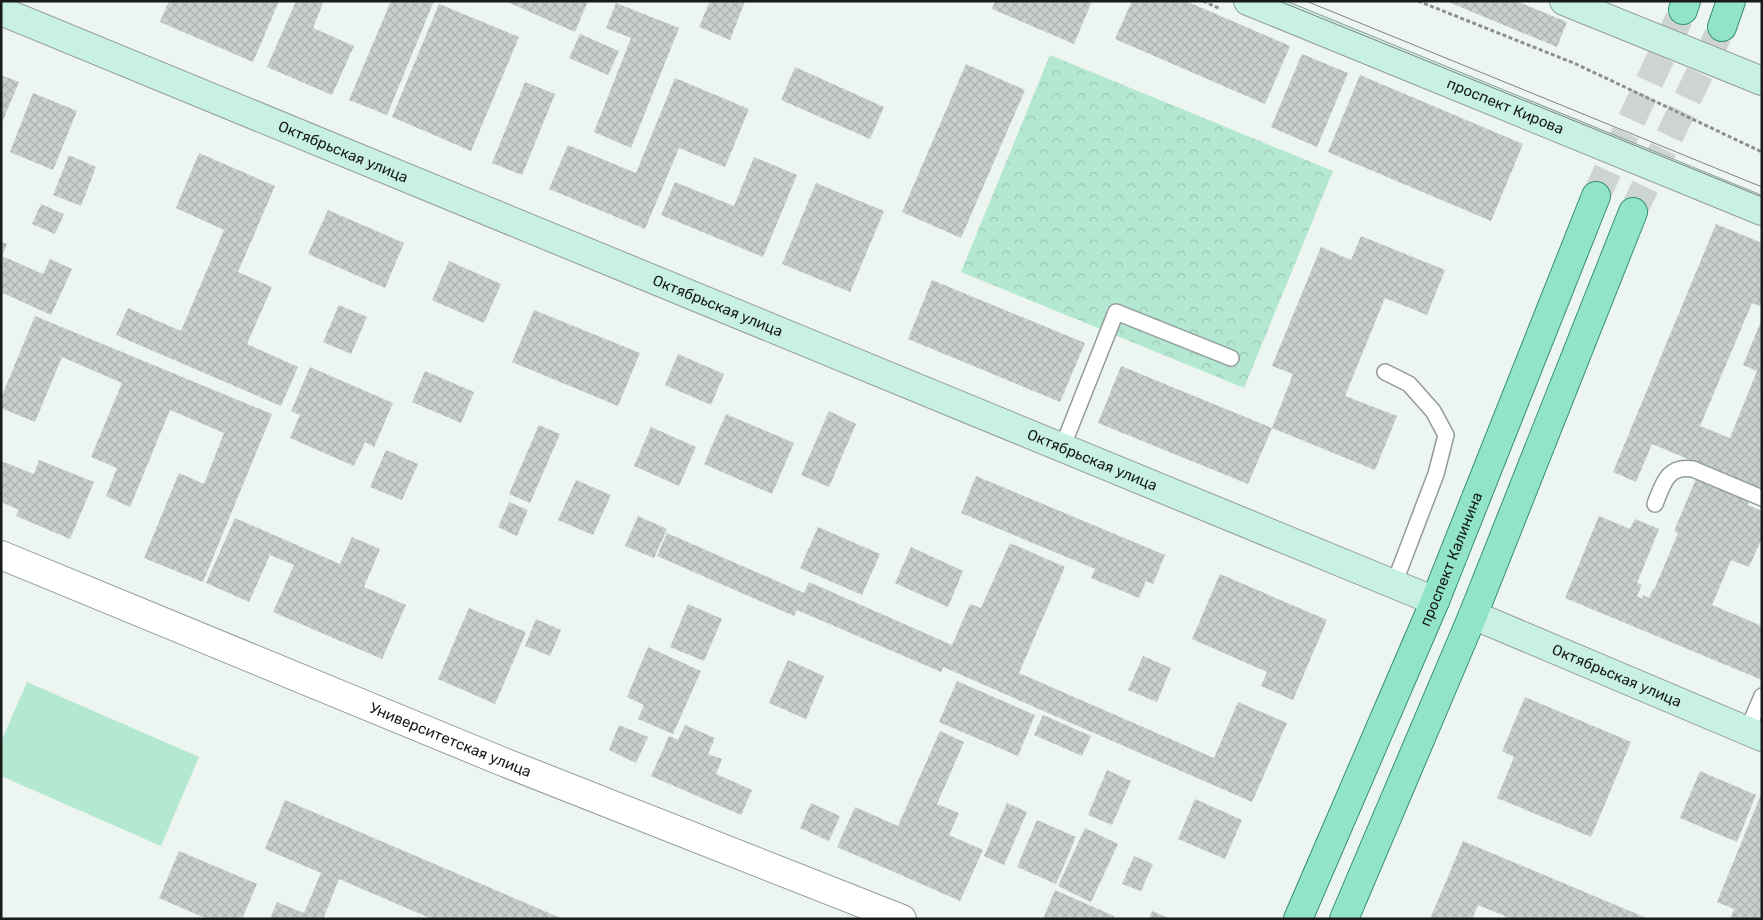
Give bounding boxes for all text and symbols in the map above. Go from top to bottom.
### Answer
street label: проспект Кирова [1444,74,1566,138]
street label: Октябрьская улица [276,117,411,187]
street label: Октябрьская улица [650,271,785,341]
street label: Октябрьская улица [1025,425,1160,495]
street label: проспект Калинина [1416,490,1486,629]
street label: Октябрьская улица [1549,640,1684,711]
street label: Университетская улица [367,699,534,781]

